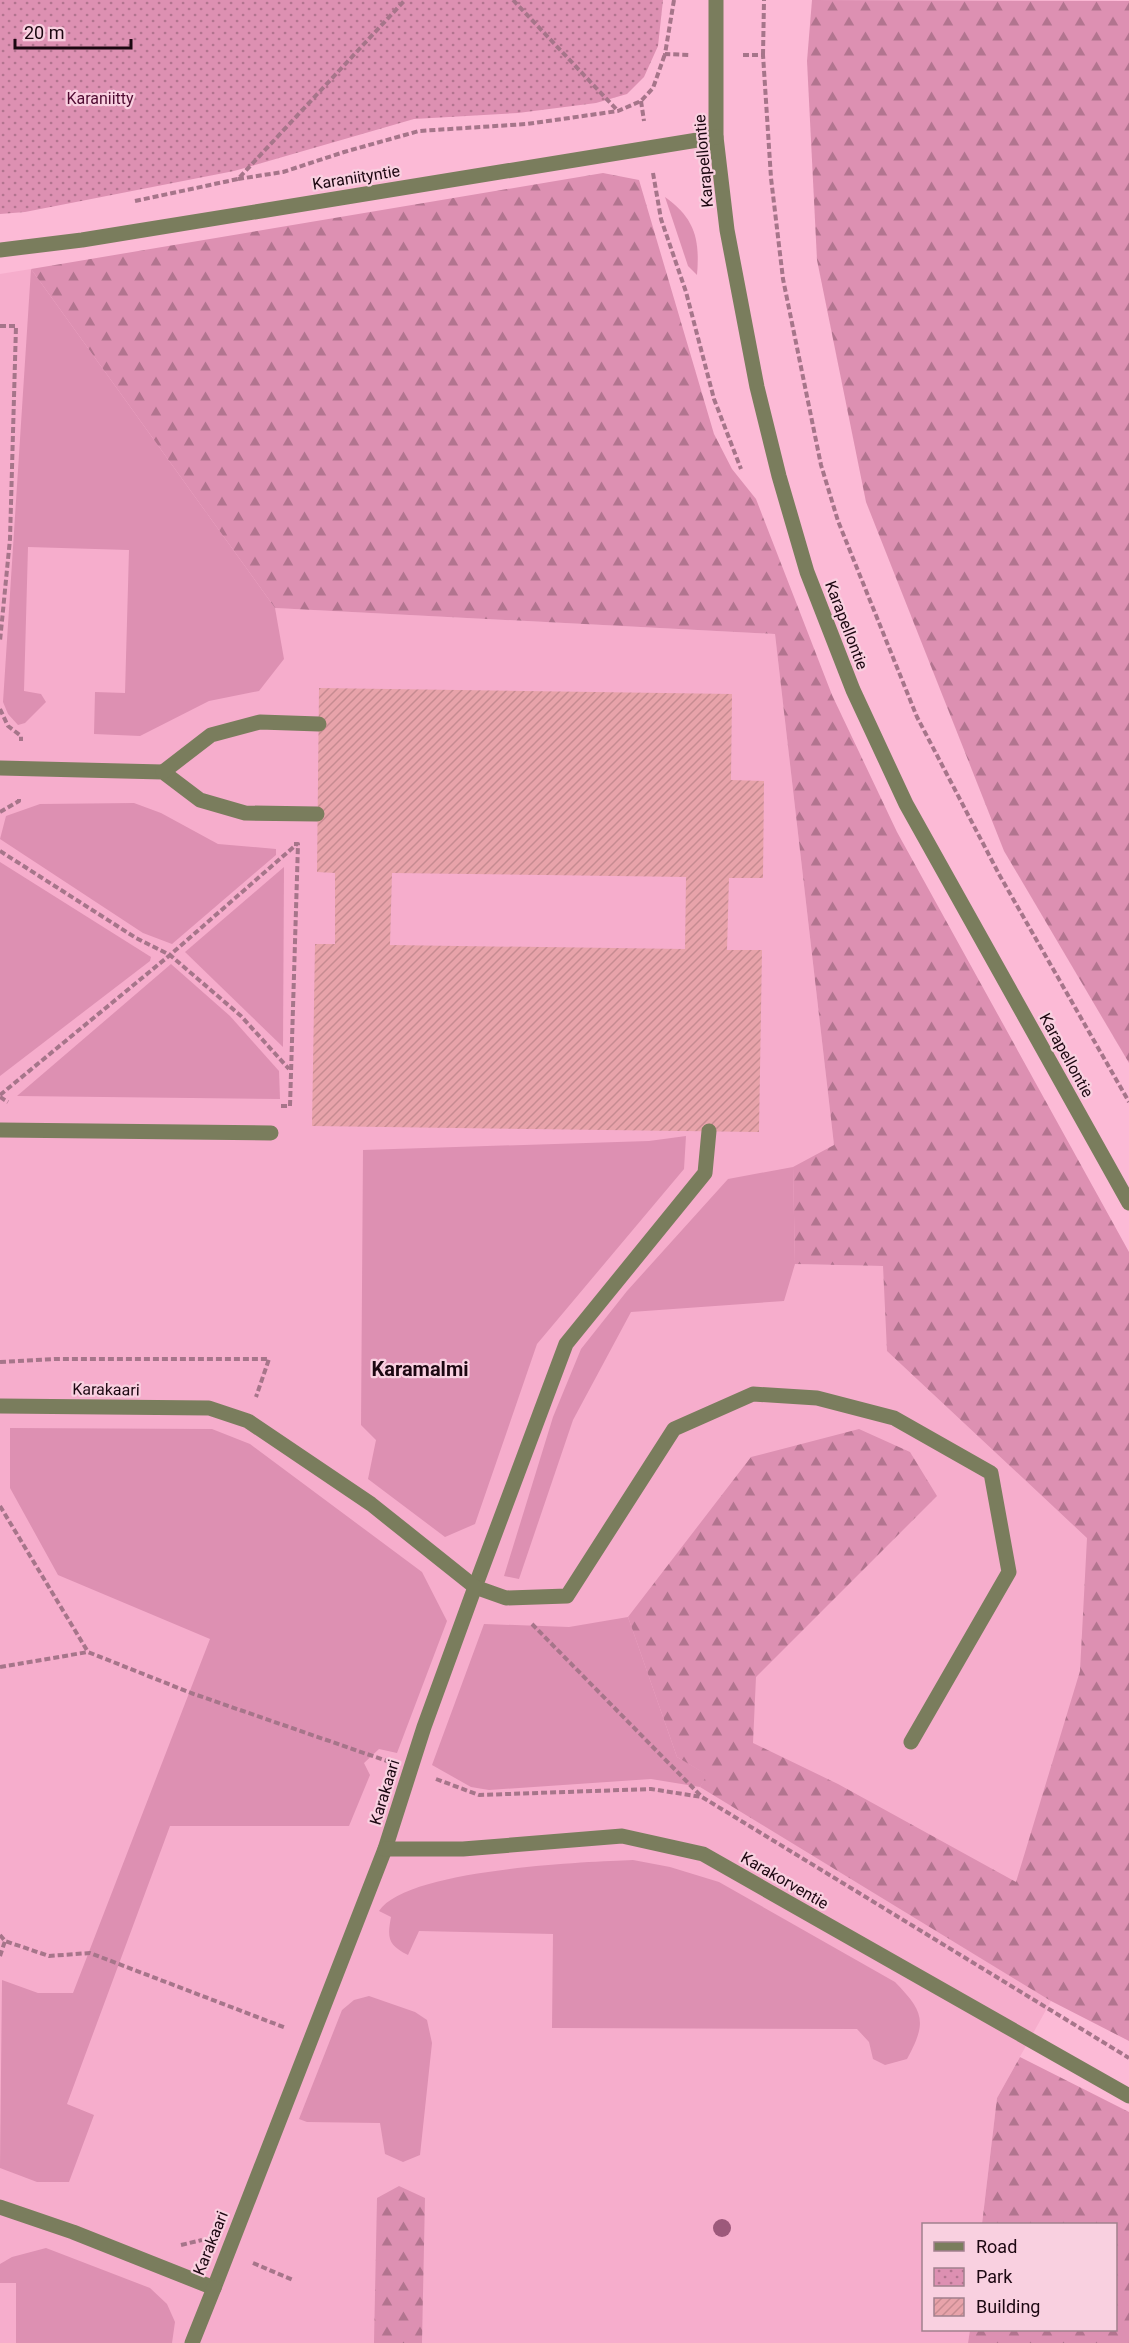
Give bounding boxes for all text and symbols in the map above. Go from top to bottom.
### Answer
scale bar [15,12,130,50]
text: 20 m [24,22,64,43]
park label: Karaniitty [66,89,134,108]
street label: Karapellontie [690,114,717,208]
street label: Karaniityntie [311,161,401,194]
street label: Karapellontie [821,578,872,672]
street label: Karapellontie [1036,1010,1098,1101]
district label: Karamalmi [371,1357,469,1381]
street label: Karakaari [72,1379,140,1400]
street label: Karakaari [366,1757,403,1827]
street label: Karakorventie [738,1848,832,1913]
street label: Karakaari [189,2208,232,2278]
legend [922,2223,1117,2331]
text: Road [976,2236,1017,2257]
text: Park [976,2266,1013,2287]
text: Building [976,2296,1040,2317]

